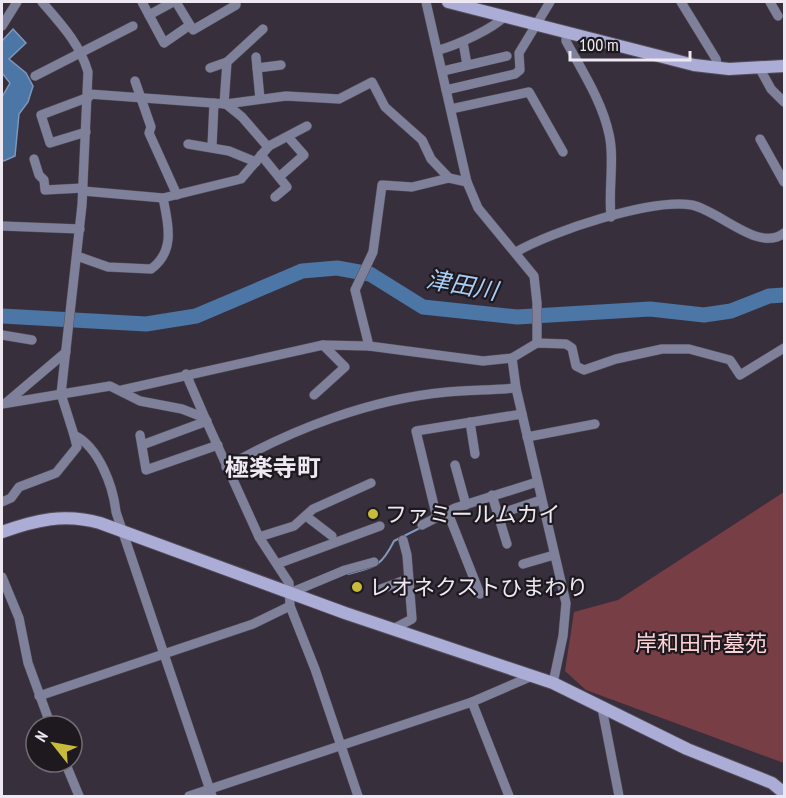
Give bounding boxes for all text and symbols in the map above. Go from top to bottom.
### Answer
scale bar [570,24,690,62]
text: 100 m [579,33,619,56]
water label: 津田川 [424,263,503,307]
district label: 極楽寺町 [225,452,321,483]
place label: ファミールムカイ [385,500,561,528]
marker: ファミールムカイ [366,507,380,521]
place label: レオネクストひまわり [369,573,588,601]
marker: レオネクストひまわり [350,580,364,594]
park label: 岸和田市墓苑 [635,629,767,657]
north arrow [24,714,84,774]
text: N [30,727,52,745]

